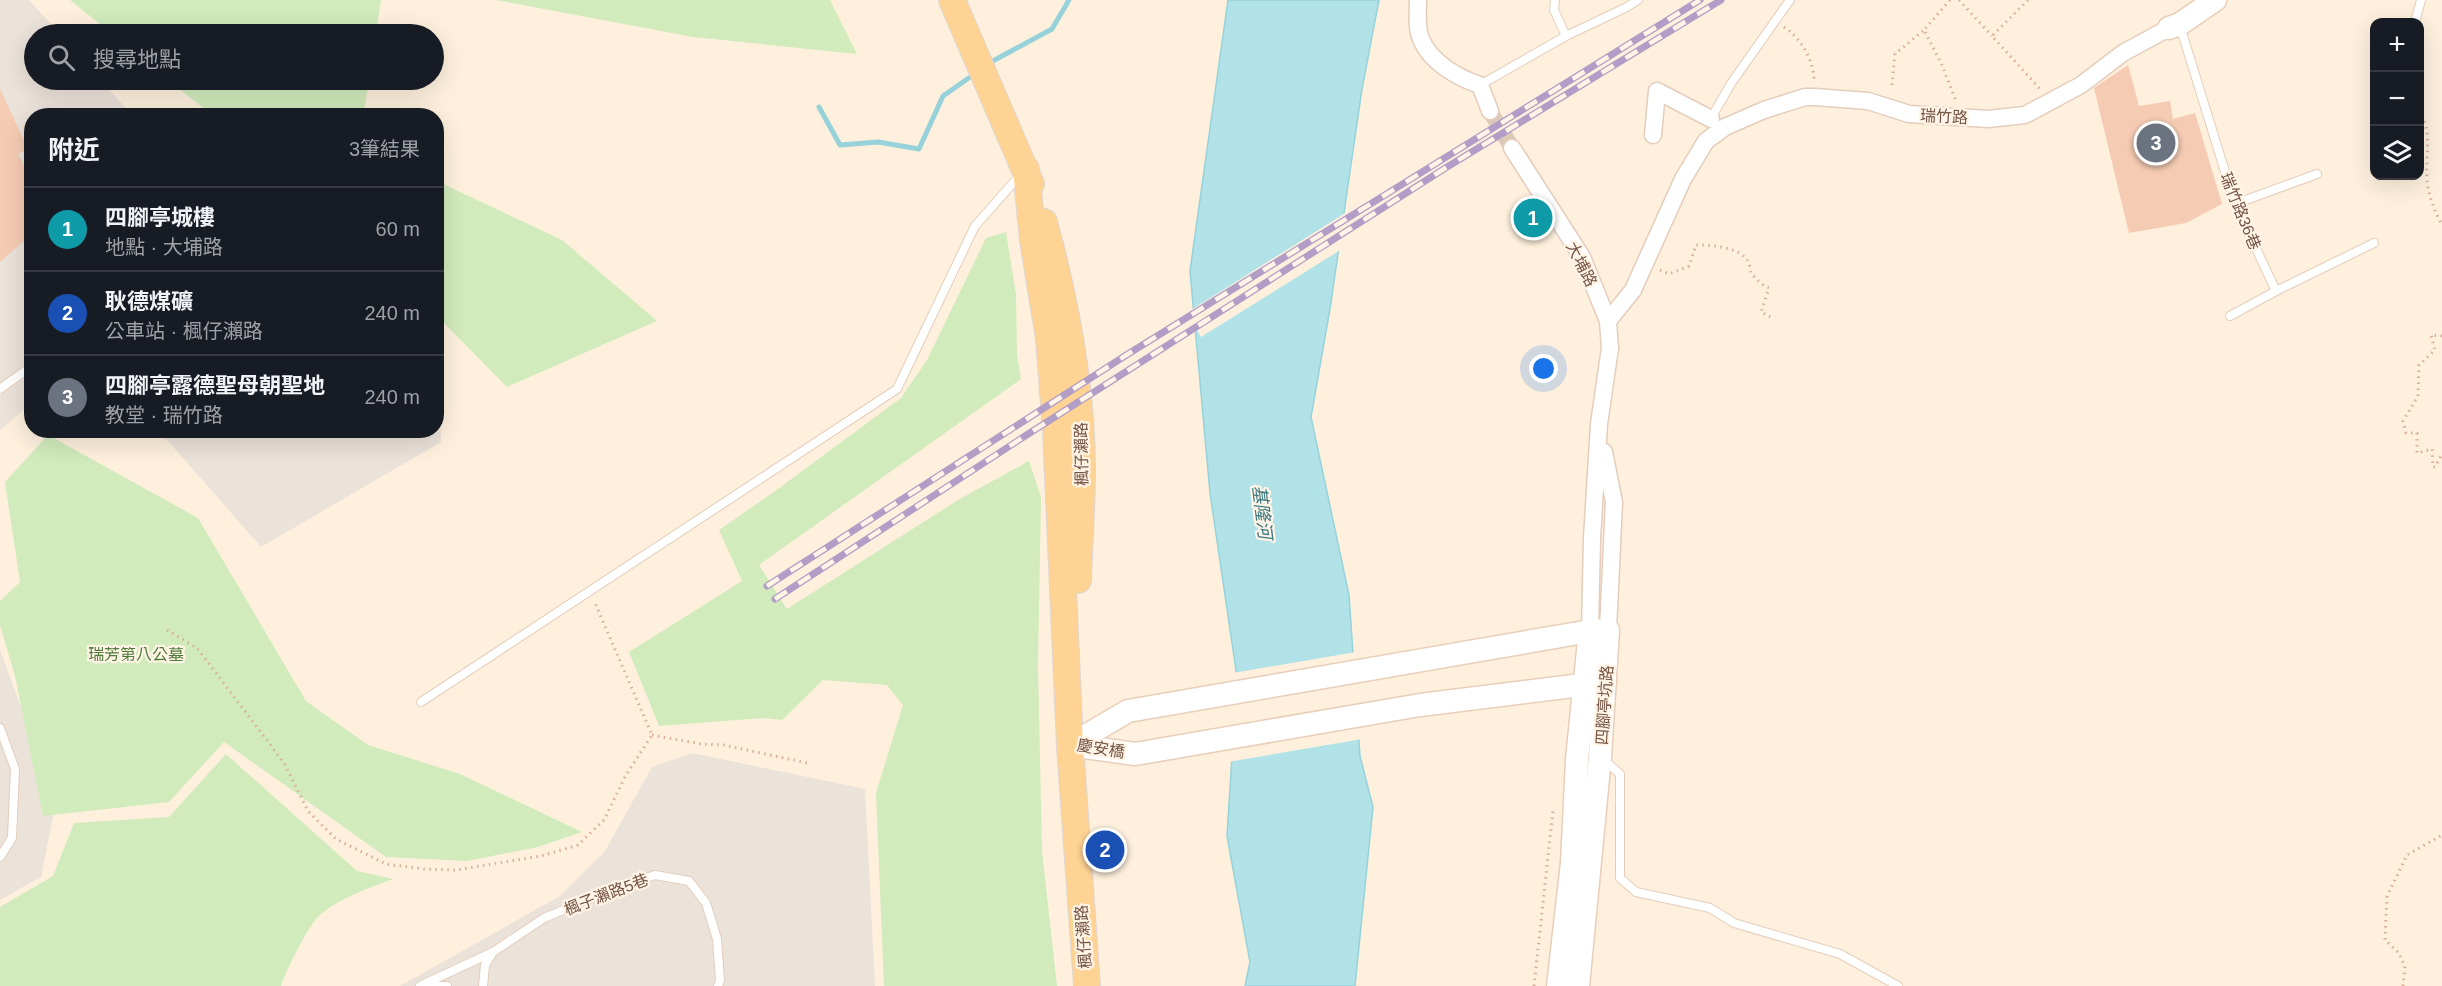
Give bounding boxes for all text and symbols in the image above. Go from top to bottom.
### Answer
map controls [2370,18,2424,180]
button: + [2370,18,2424,72]
search box [24,24,444,90]
icon: search [45,41,78,74]
text: 搜尋地點 [93,47,181,72]
button: − [2370,72,2424,126]
street label: 瑞竹路 [1920,107,1968,126]
pin: 3 [2136,120,2176,166]
button: layers [2370,126,2424,180]
text: 附近 [48,135,100,165]
text: 3筆結果 [349,138,420,160]
street label: 瑞竹路36巷 [2217,170,2264,252]
pin: 1 [1514,196,1552,240]
text: 四腳亭城樓 [105,205,215,230]
text: 1 [62,218,73,240]
text: 60 m [376,218,420,240]
text: 地點 · 大埔路 [105,236,223,258]
street label: 大埔路 [1563,239,1600,289]
text: 耿德煤礦 [105,289,193,314]
text: 2 [62,302,73,324]
text: 240 m [364,302,420,324]
text: 公車站 · 楓仔瀨路 [105,320,263,342]
your location [1529,354,1558,383]
text: 四腳亭露德聖母朝聖地 [105,373,325,398]
text: 3 [62,386,73,408]
text: 240 m [364,386,420,408]
text: 教堂 · 瑞竹路 [105,404,223,426]
street label: 楓仔瀨路 [1072,422,1091,486]
water label: 基隆河 [1249,484,1276,543]
park label: 瑞芳第八公墓 [88,646,184,663]
street label: 四腳亭坑路 [1593,665,1616,746]
street label: 慶安橋 [1076,735,1126,761]
pin: 2 [1086,828,1124,872]
street label: 楓子瀨路5巷 [562,871,651,918]
street label: 楓仔瀨路 [1073,904,1094,969]

